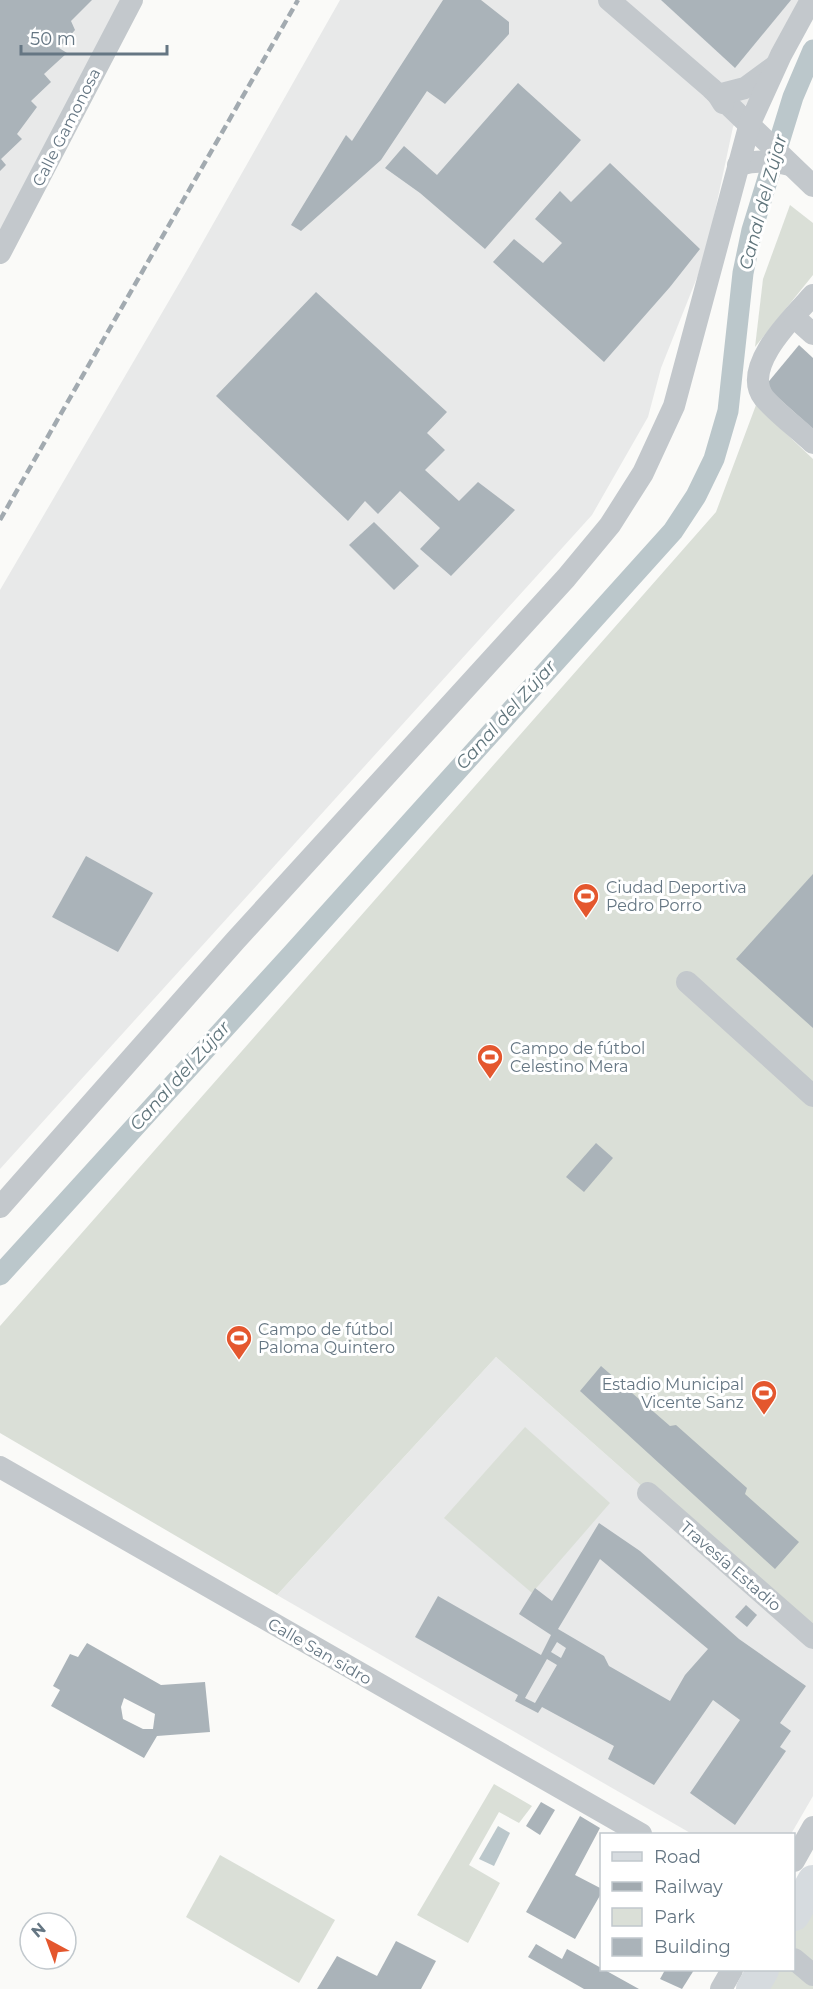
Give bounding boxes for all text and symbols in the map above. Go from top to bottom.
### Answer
scale bar [21,18,166,56]
text: 50 m [30,28,76,50]
street label: Calle Gamonosa [28,65,104,189]
water label: Canal del Zújar [734,131,792,272]
water label: Canal del Zújar [451,655,561,774]
place label: Ciudad Deportiva Pedro Porro [606,878,747,915]
sports icon: Ciudad Deportiva Pedro Porro [571,881,601,919]
water label: Canal del Zújar [125,1016,235,1135]
place label: Campo de fútbol Celestino Mera [510,1039,645,1076]
sports icon: Campo de fútbol Celestino Mera [475,1042,505,1080]
place label: Campo de fútbol Paloma Quintero [258,1320,395,1357]
sports icon: Campo de fútbol Paloma Quintero [224,1323,254,1361]
place label: Estadio Municipal Vicente Sanz [602,1375,744,1412]
sports icon: Estadio Municipal Vicente Sanz [749,1378,779,1416]
street label: Travesía Estadio [676,1518,785,1615]
street label: Calle San sidro [264,1614,375,1689]
legend [600,1833,795,1971]
text: Road [654,1846,701,1868]
text: Railway [654,1876,723,1898]
text: Park [654,1906,695,1928]
north arrow [18,1911,78,1971]
text: N [27,1919,50,1941]
text: Building [654,1936,731,1958]

